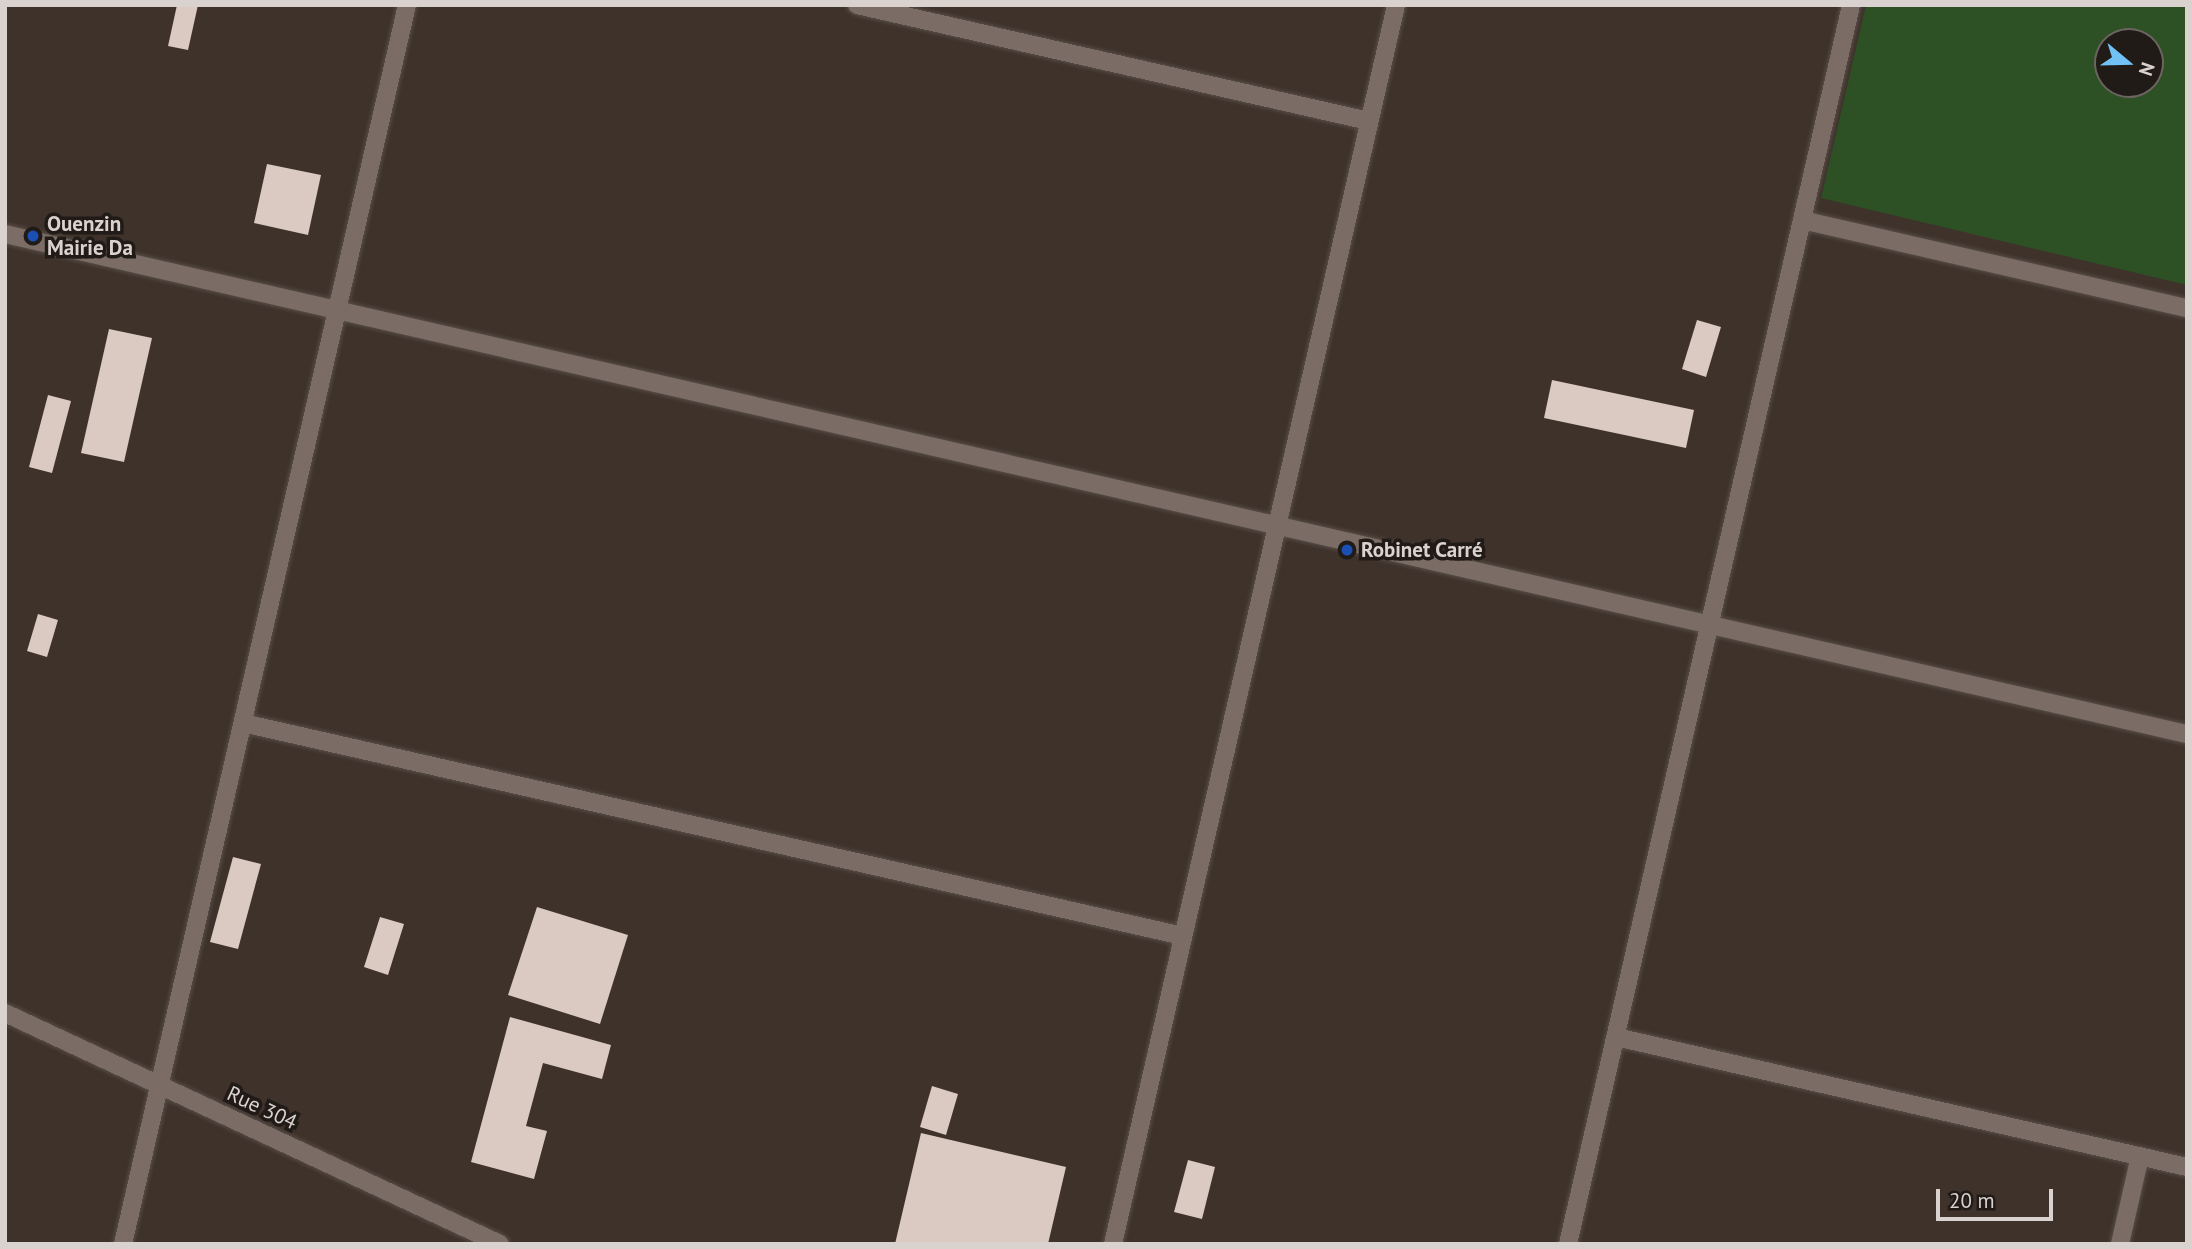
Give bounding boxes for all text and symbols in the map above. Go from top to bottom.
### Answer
north arrow [2094,28,2164,98]
text: N [2134,59,2160,79]
place label: Ouenzin Mairie Da [47,211,133,261]
marker: Ouenzin Mairie Da [25,228,41,244]
place label: Robinet Carré [1361,537,1483,563]
marker: Robinet Carré [1339,542,1355,558]
street label: Rue 304 [223,1081,301,1135]
scale bar [1940,1176,2057,1220]
text: 20 m [1949,1187,1995,1214]

